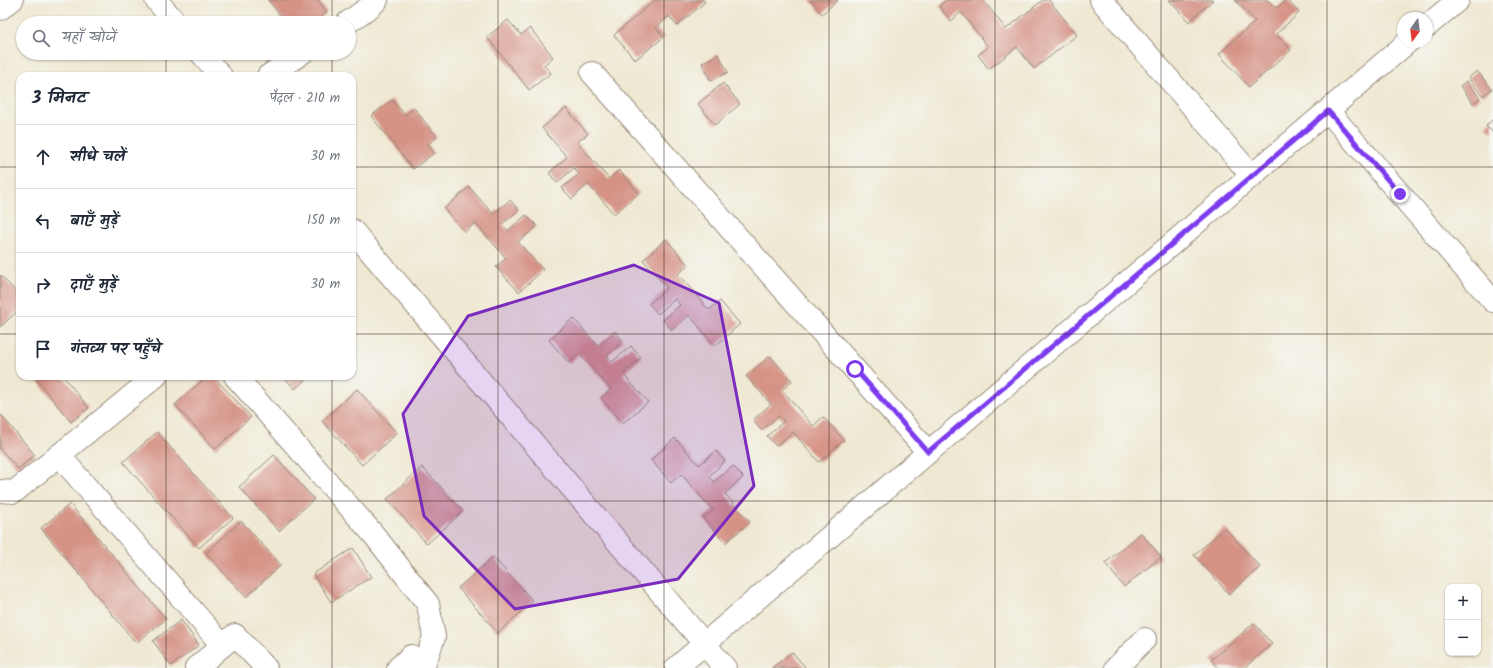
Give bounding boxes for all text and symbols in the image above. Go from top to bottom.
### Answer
north arrow [1397,12,1433,48]
search box [16,16,356,60]
text: यहाँ खोजें [62,26,116,50]
icon: search [30,27,52,49]
text: 3 मिनट [32,85,86,112]
text: पैदल · 210 m [270,88,340,109]
text: सीधे चलें [70,145,125,169]
icon: ahead [32,146,54,168]
text: 30 m [311,146,340,167]
route end [1391,185,1409,203]
text: बाएँ मुड़ें [70,209,118,233]
icon: left [32,210,54,232]
text: 150 m [307,210,340,231]
text: दाएँ मुड़ें [70,273,117,297]
icon: right [32,274,54,296]
text: 30 m [311,274,340,295]
text: गंतव्य पर पहुँचे [70,337,161,361]
icon: arrive [32,338,54,360]
route start [846,360,864,378]
map controls [1445,584,1481,656]
button: + [1445,584,1481,620]
button: − [1445,620,1481,656]

